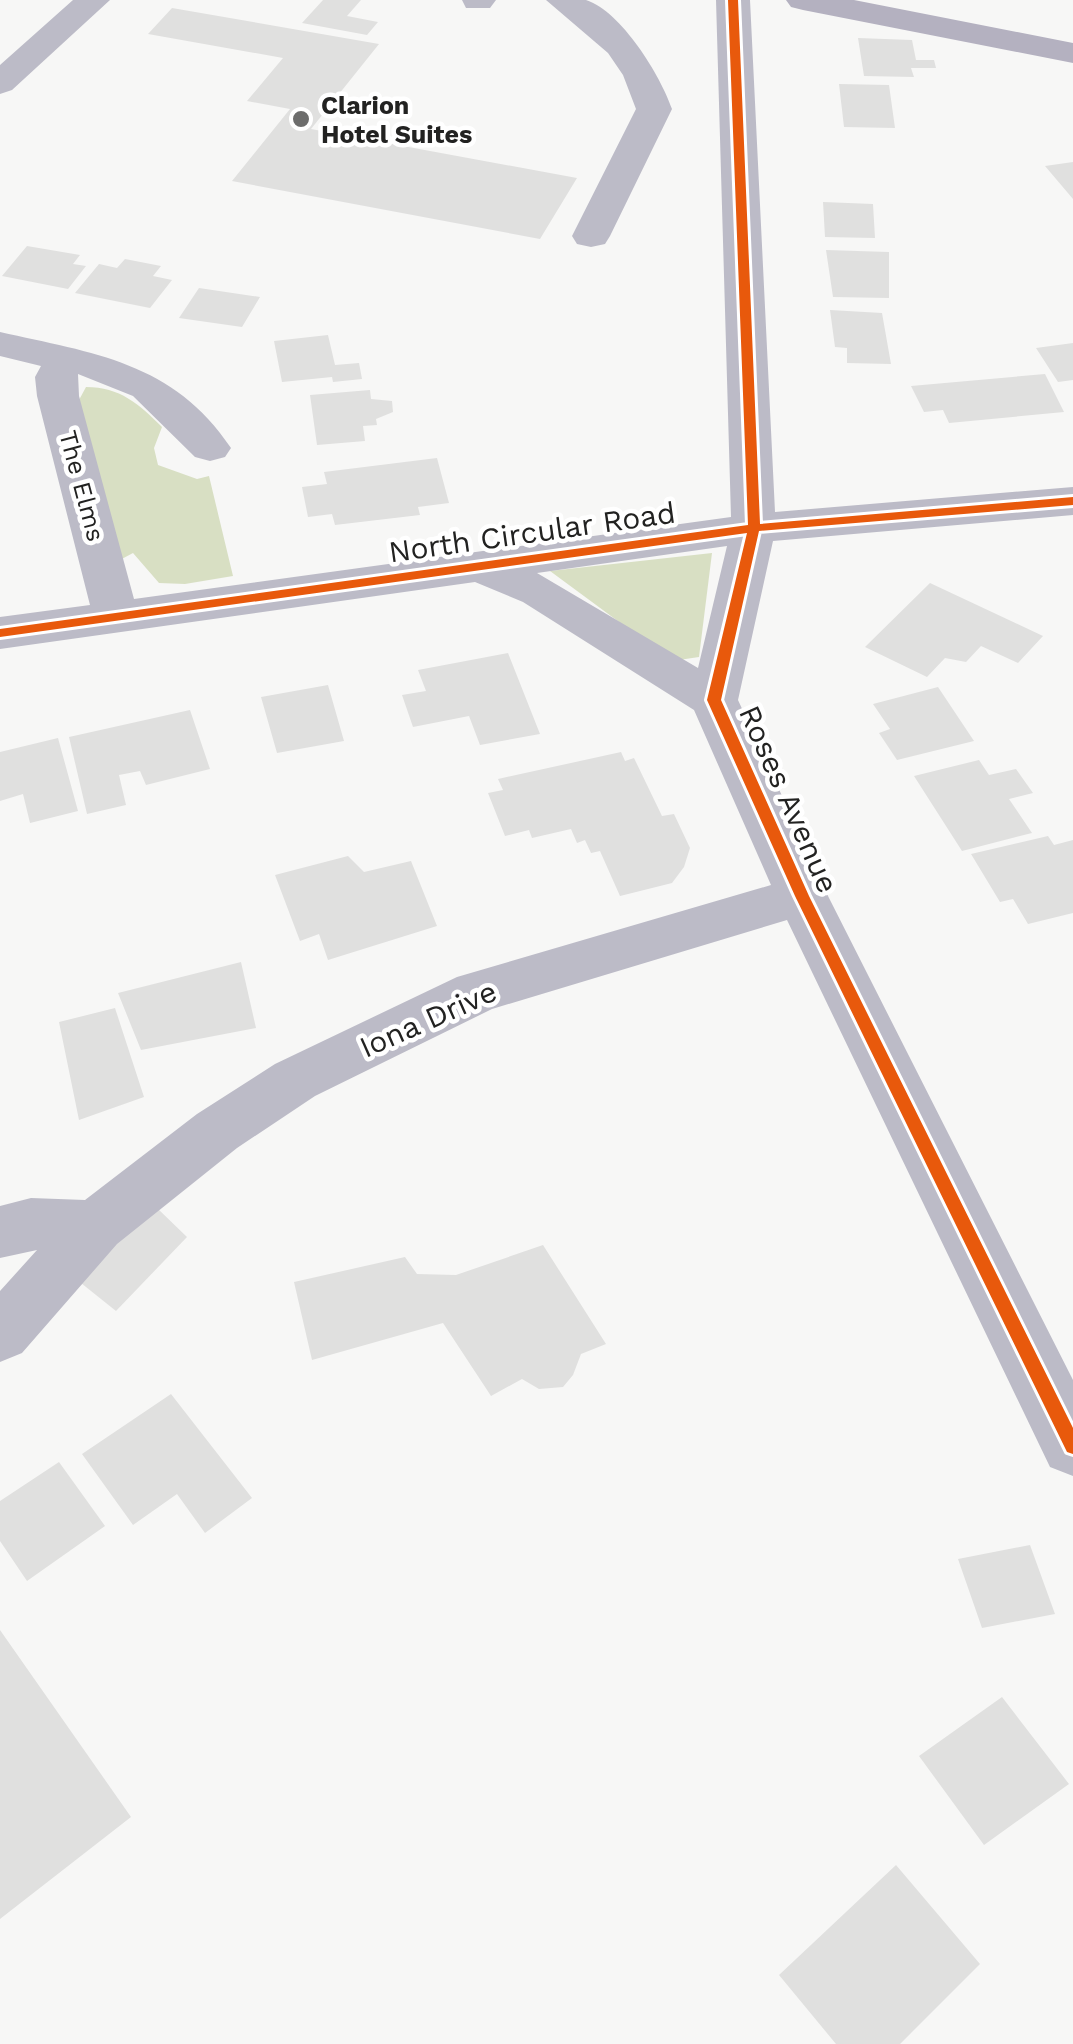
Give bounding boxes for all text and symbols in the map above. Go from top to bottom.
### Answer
place label: Clarion Hotel Suites [321,91,472,149]
marker: Clarion Hotel Suites [290,108,312,130]
street label: The Elms [53,427,111,545]
street label: North Circular Road [386,495,678,569]
street label: Roses Avenue [732,700,846,898]
street label: Iona Drive [354,973,502,1065]

